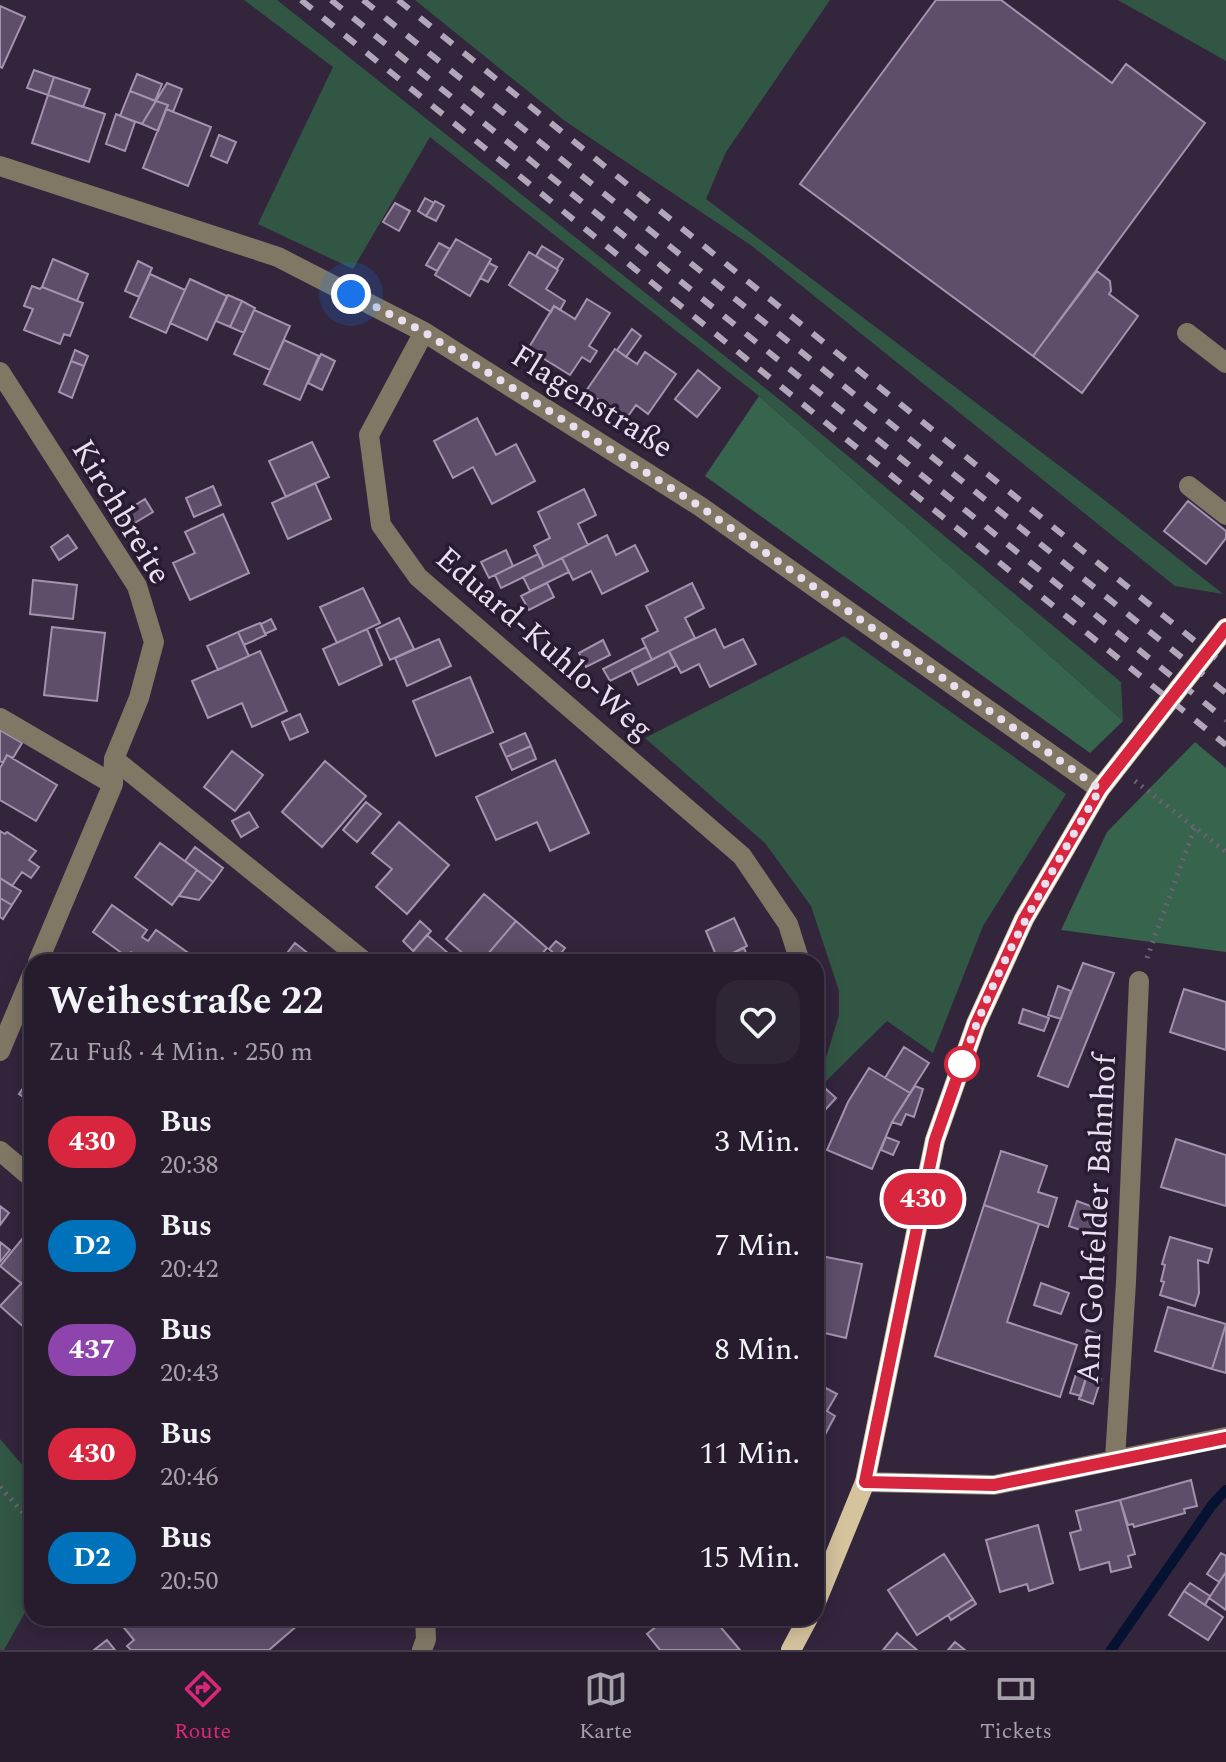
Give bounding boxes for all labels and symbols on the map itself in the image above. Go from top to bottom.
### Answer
your location [331,274,371,314]
street label: Flagenstraße [501,333,683,471]
street label: Kirchbreite [58,430,184,594]
street label: Eduard-Kuhlo-Weg [424,535,664,753]
unlabelled marker [945,1047,979,1081]
street label: Am Gohfelder Bahnhof [1064,1050,1130,1385]
line badge: 430 [877,1173,969,1225]

